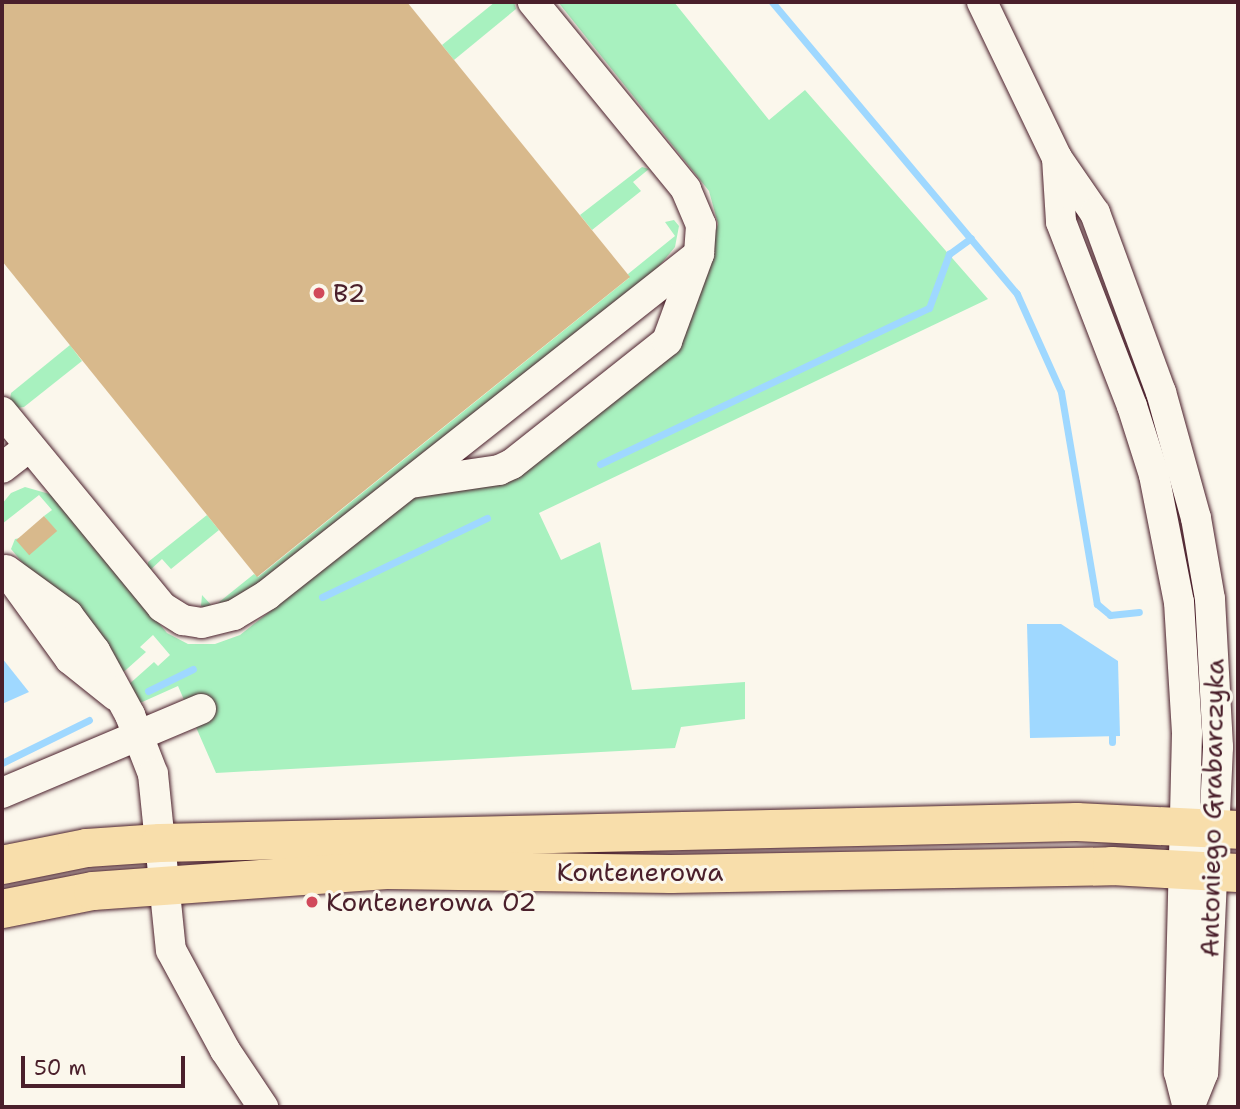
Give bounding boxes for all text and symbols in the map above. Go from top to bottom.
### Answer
place label: B2 [333,277,366,309]
marker: B2 [311,285,327,301]
street label: Antoniego Grabarczyka [1194,658,1230,958]
street label: Kontenerowa [557,856,723,888]
place label: Kontenerowa 02 [326,886,537,918]
marker: Kontenerowa 02 [304,894,320,910]
scale bar [24,1042,189,1086]
text: 50 m [34,1054,87,1082]

